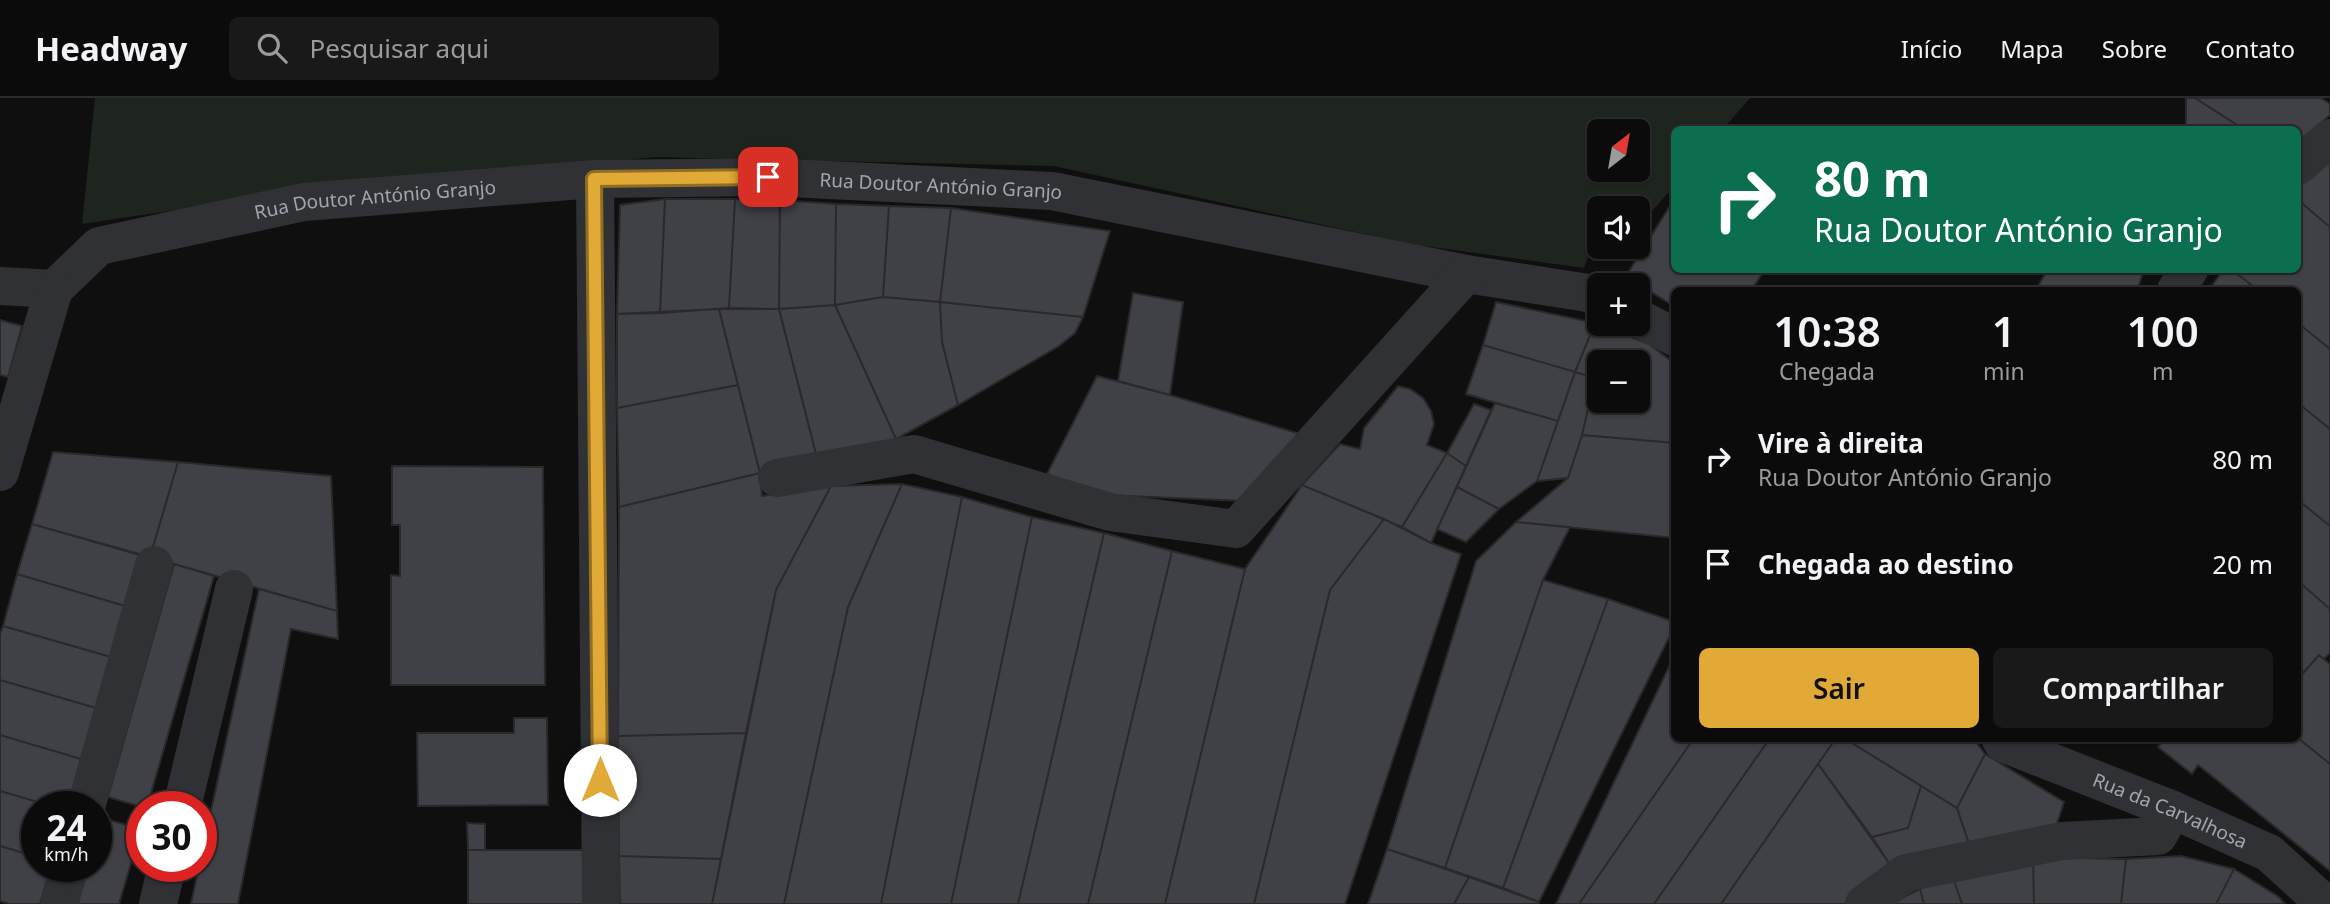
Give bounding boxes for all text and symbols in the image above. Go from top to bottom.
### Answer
search box [229,17,719,80]
text: Headway [35,26,187,71]
icon: search [253,29,291,67]
text: Pesquisar aqui [309,30,489,66]
text: Início [1901,32,1962,65]
text: Mapa [2000,32,2064,65]
text: Sobre [2102,32,2167,65]
text: Contato [2205,32,2295,65]
north arrow [1587,119,1650,182]
map controls [1587,119,1650,413]
text: 80 m [1814,145,1931,211]
pin [738,147,798,207]
icon: right [1699,154,1790,245]
icon: arrive [749,158,787,196]
street label: Rua Doutor António Granjo [819,167,1065,206]
street label: Rua Doutor António Granjo [252,174,497,225]
button: sound [1587,196,1650,259]
text: Rua Doutor António Granjo [1814,208,2223,251]
button: + [1587,273,1650,336]
text: 10:38 [1773,302,1881,359]
text: 1 [1992,302,2016,359]
text: 100 [2127,302,2199,359]
button: − [1587,350,1650,413]
text: Chegada [1779,355,1875,387]
text: min [1983,355,2025,387]
text: m [2152,355,2174,387]
text: Vire à direita [1758,425,1924,461]
icon: right [1699,440,1737,478]
text: 80 m [2212,441,2273,477]
text: Rua Doutor António Granjo [1758,461,2052,493]
icon: arrive [1699,545,1737,583]
text: Chegada ao destino [1758,546,2014,582]
text: 20 m [2212,546,2273,582]
button: Sair [1699,648,1979,728]
button: Compartilhar [1993,648,2273,728]
position arrow [563,743,637,817]
street label: Rua da Carvalhosa [2089,767,2251,855]
speed limit sign: 30 [126,791,217,882]
text: 24 [46,804,87,851]
text: km/h [44,842,89,866]

